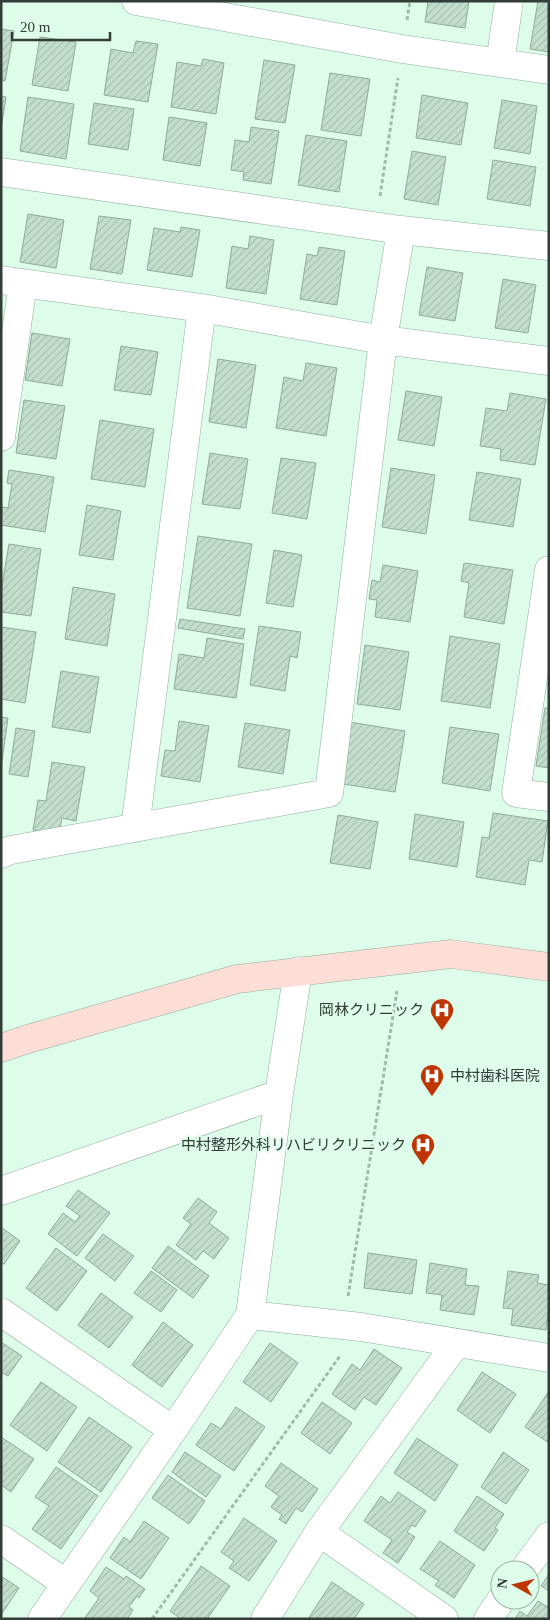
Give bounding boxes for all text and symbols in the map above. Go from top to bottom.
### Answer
scale bar [12,10,110,42]
text: 20 m [20,19,51,35]
hospital icon: 岡林クリニック [429,997,455,1031]
place label: 岡林クリニック [319,1002,424,1018]
hospital icon: 中村歯科医院 [419,1063,445,1097]
place label: 中村歯科医院 [450,1067,540,1084]
hospital icon: 中村整形外科リハビリクリニック [410,1132,436,1166]
place label: 中村整形外科リハビリクリニック [181,1136,406,1153]
north arrow [490,1560,540,1610]
text: N [494,1577,511,1589]

